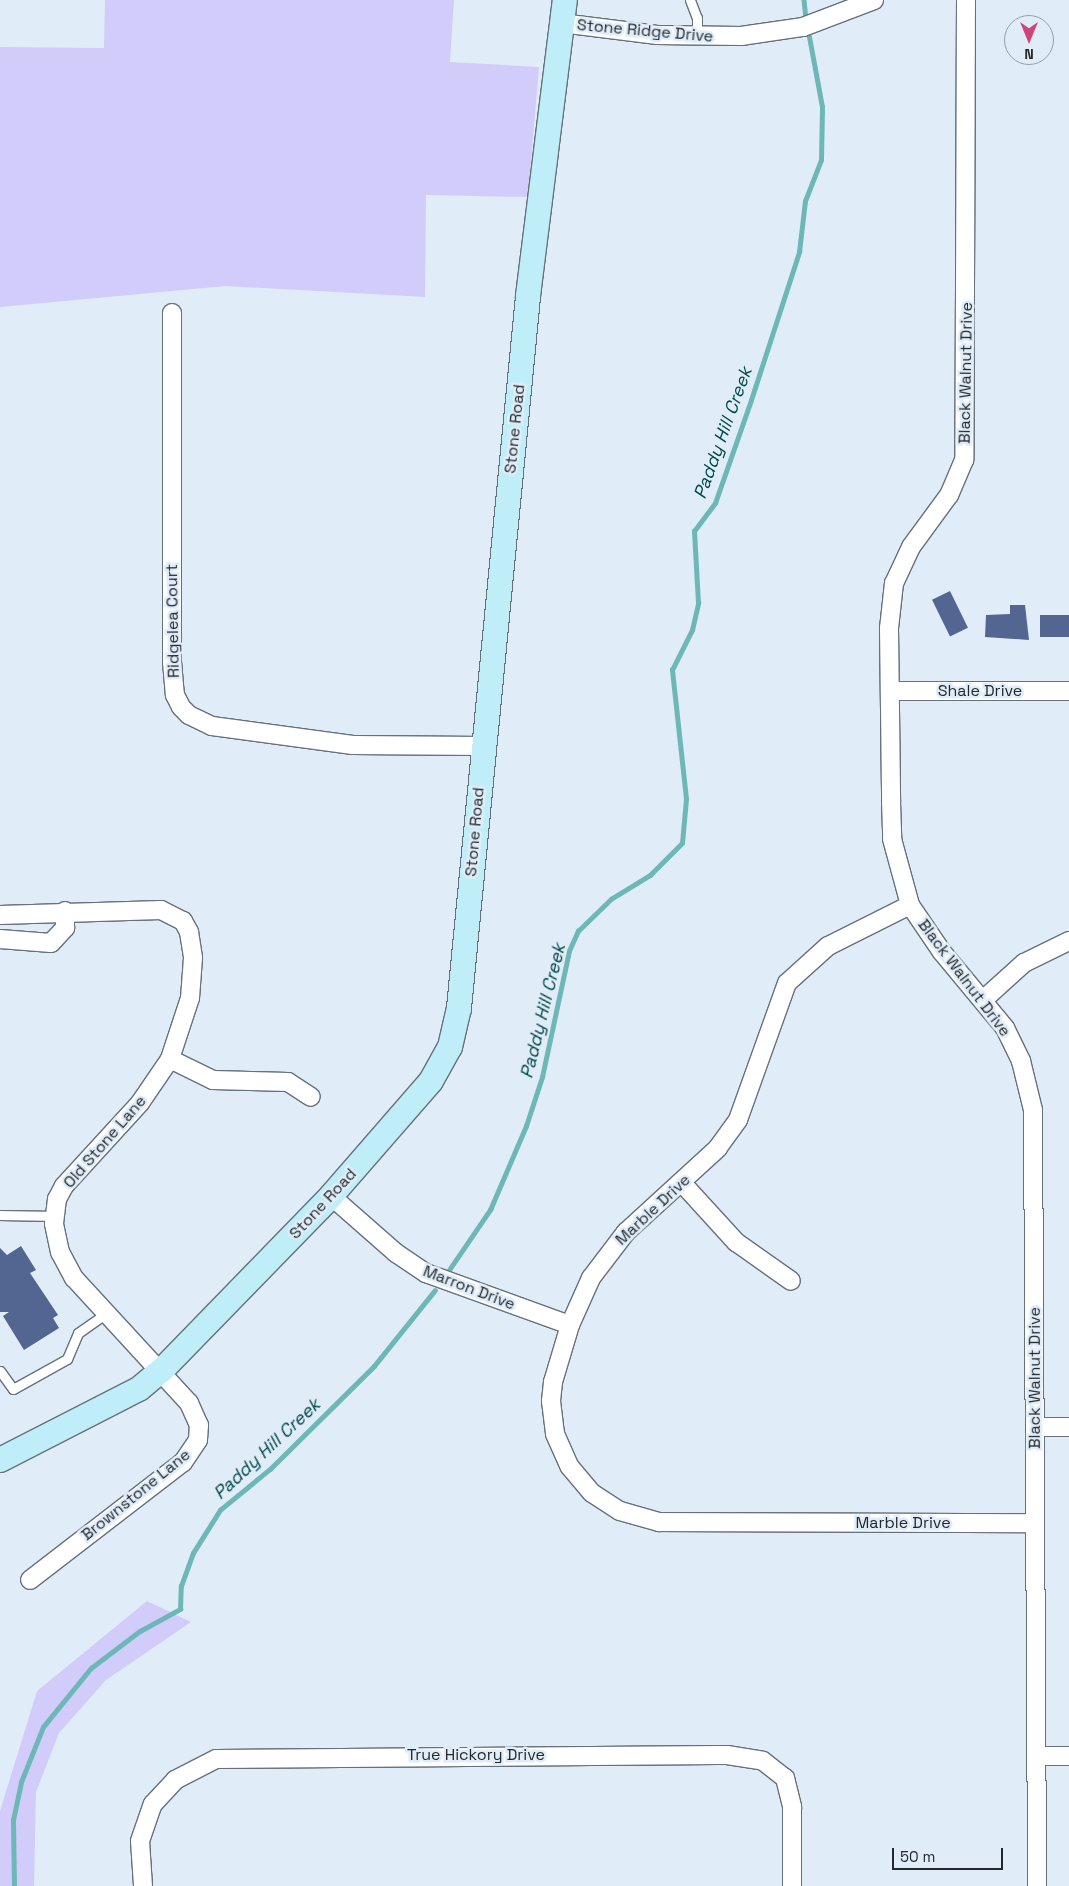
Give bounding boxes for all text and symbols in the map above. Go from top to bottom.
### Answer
street label: Stone Ridge Drive [576,15,714,47]
north arrow [1004,15,1054,65]
text: N [1024,45,1034,63]
street label: Black Walnut Drive [955,302,977,444]
water label: Paddy Hill Creek [689,364,757,502]
street label: Stone Road [501,384,529,474]
street label: Ridgelea Court [162,564,184,678]
street label: Shale Drive [938,681,1022,701]
street label: Stone Road [462,787,488,877]
street label: Black Walnut Drive [914,916,1014,1040]
water label: Paddy Hill Creek [516,941,570,1081]
street label: Old Stone Lane [60,1092,150,1192]
street label: Stone Road [285,1165,361,1243]
street label: Marble Drive [612,1171,694,1249]
street label: Marron Drive [420,1262,518,1314]
street label: Black Walnut Drive [1025,1307,1045,1449]
water label: Paddy Hill Creek [209,1394,325,1504]
street label: Brownstone Lane [78,1445,194,1545]
street label: Marble Drive [855,1513,951,1533]
street label: True Hickory Drive [407,1745,545,1765]
scale bar [894,1838,1005,1870]
text: 50 m [900,1847,935,1866]

